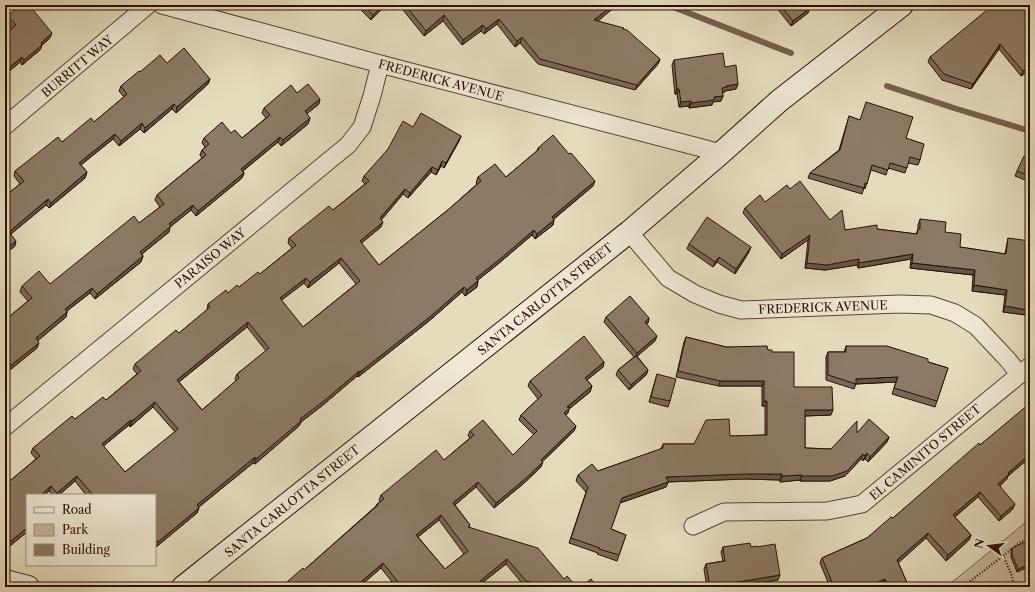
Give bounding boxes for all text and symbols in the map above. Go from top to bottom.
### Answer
street label: BURRITT WAY [38,31,116,100]
street label: FREDERICK AVENUE [377,56,505,104]
street label: PARAISO WAY [171,224,249,291]
street label: SANTA CARLOTTA STREET [474,240,616,358]
street label: FREDERICK AVENUE [758,297,888,317]
street label: EL CAMINITO STREET [866,401,984,503]
street label: SANTA CARLOTTA STREET [221,442,363,560]
legend [26,494,156,566]
text: Road [62,502,92,517]
text: Park [62,522,89,537]
north arrow [969,526,1009,566]
text: N [971,537,987,550]
text: Building [62,542,110,557]

